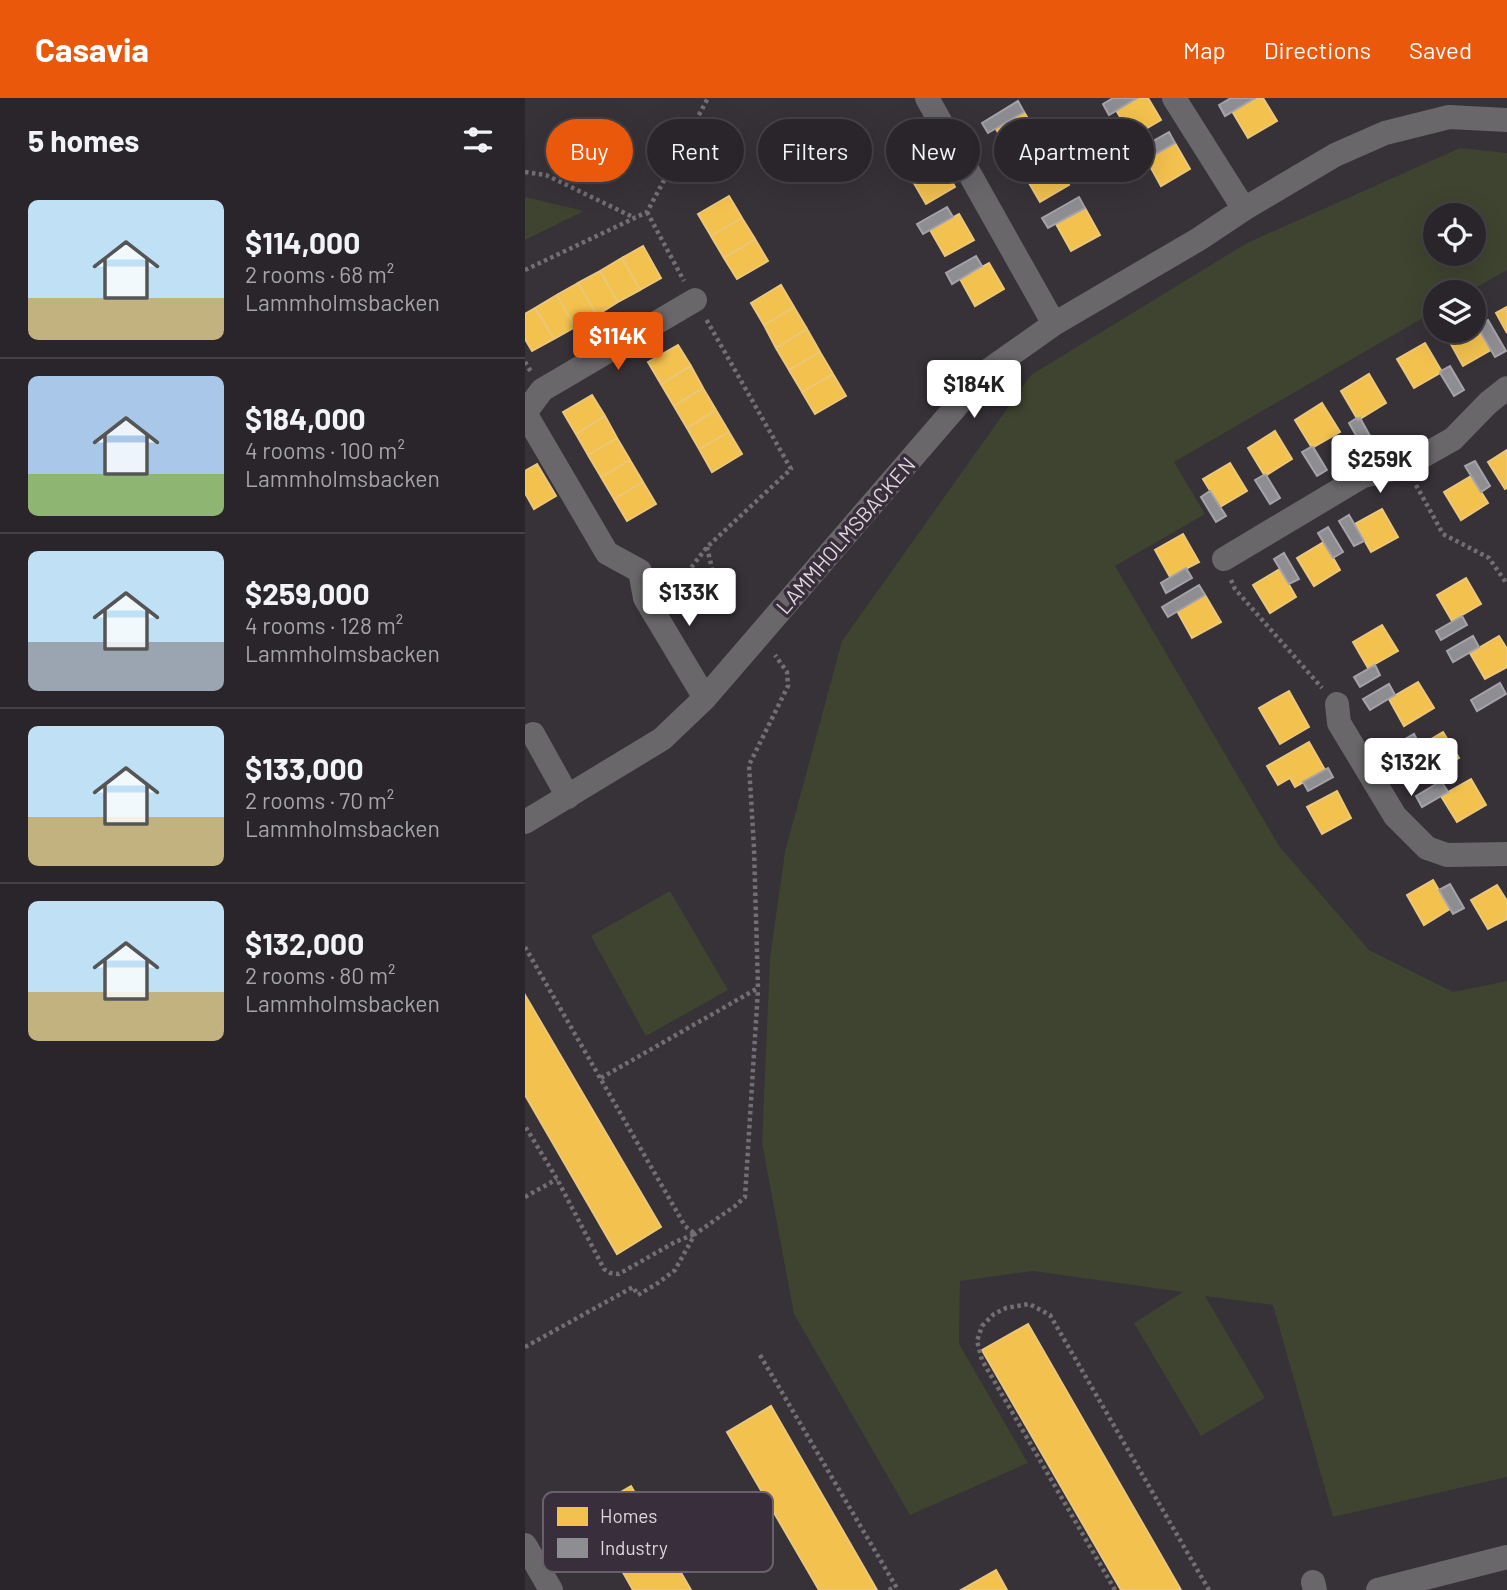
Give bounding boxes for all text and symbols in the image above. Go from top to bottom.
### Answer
text: Casavia [35,29,149,69]
text: Map [1183,35,1226,64]
text: Directions [1264,35,1371,64]
text: Saved [1409,35,1472,64]
chip: Buy [546,119,633,182]
chip: Rent [647,119,744,182]
chip: Filters [758,119,872,182]
chip: New [886,119,980,182]
chip: Apartment [994,119,1154,182]
icon: filters [459,121,497,159]
text: 5 homes [28,122,139,158]
map controls [1423,203,1486,343]
button: locate [1423,203,1486,266]
text: $114,000 [245,224,360,260]
icon: home [84,228,168,312]
text: 2 rooms · 68 m² [245,260,394,288]
button: layers [1423,280,1486,343]
text: Lammholmsbacken [245,288,440,316]
pin: $114K [569,313,667,372]
text: $114K [589,321,647,349]
pin: $184K [925,360,1023,420]
text: $184K [943,369,1005,397]
text: $184,000 [245,400,366,436]
icon: home [84,404,168,488]
text: 4 rooms · 100 m² [245,436,405,464]
pin: $259K [1331,436,1429,495]
text: $259K [1347,444,1413,472]
street label: LAMMHOLMSBACKEN [770,452,920,618]
text: Lammholmsbacken [245,464,440,492]
pin: $133K [640,568,738,628]
text: $259,000 [245,575,370,611]
text: $133K [659,577,719,605]
icon: home [84,579,168,663]
text: 4 rooms · 128 m² [245,611,403,639]
text: Lammholmsbacken [245,639,440,667]
pin: $132K [1362,738,1460,798]
text: $132K [1381,747,1442,775]
text: $133,000 [245,750,364,786]
icon: home [84,754,168,838]
text: 2 rooms · 70 m² [245,786,394,814]
text: Lammholmsbacken [245,814,440,842]
text: $132,000 [245,925,364,961]
icon: home [84,929,168,1013]
text: 2 rooms · 80 m² [245,961,395,989]
text: Lammholmsbacken [245,989,440,1017]
legend [543,1492,773,1572]
text: Homes [600,1504,657,1527]
text: Industry [600,1536,668,1559]

